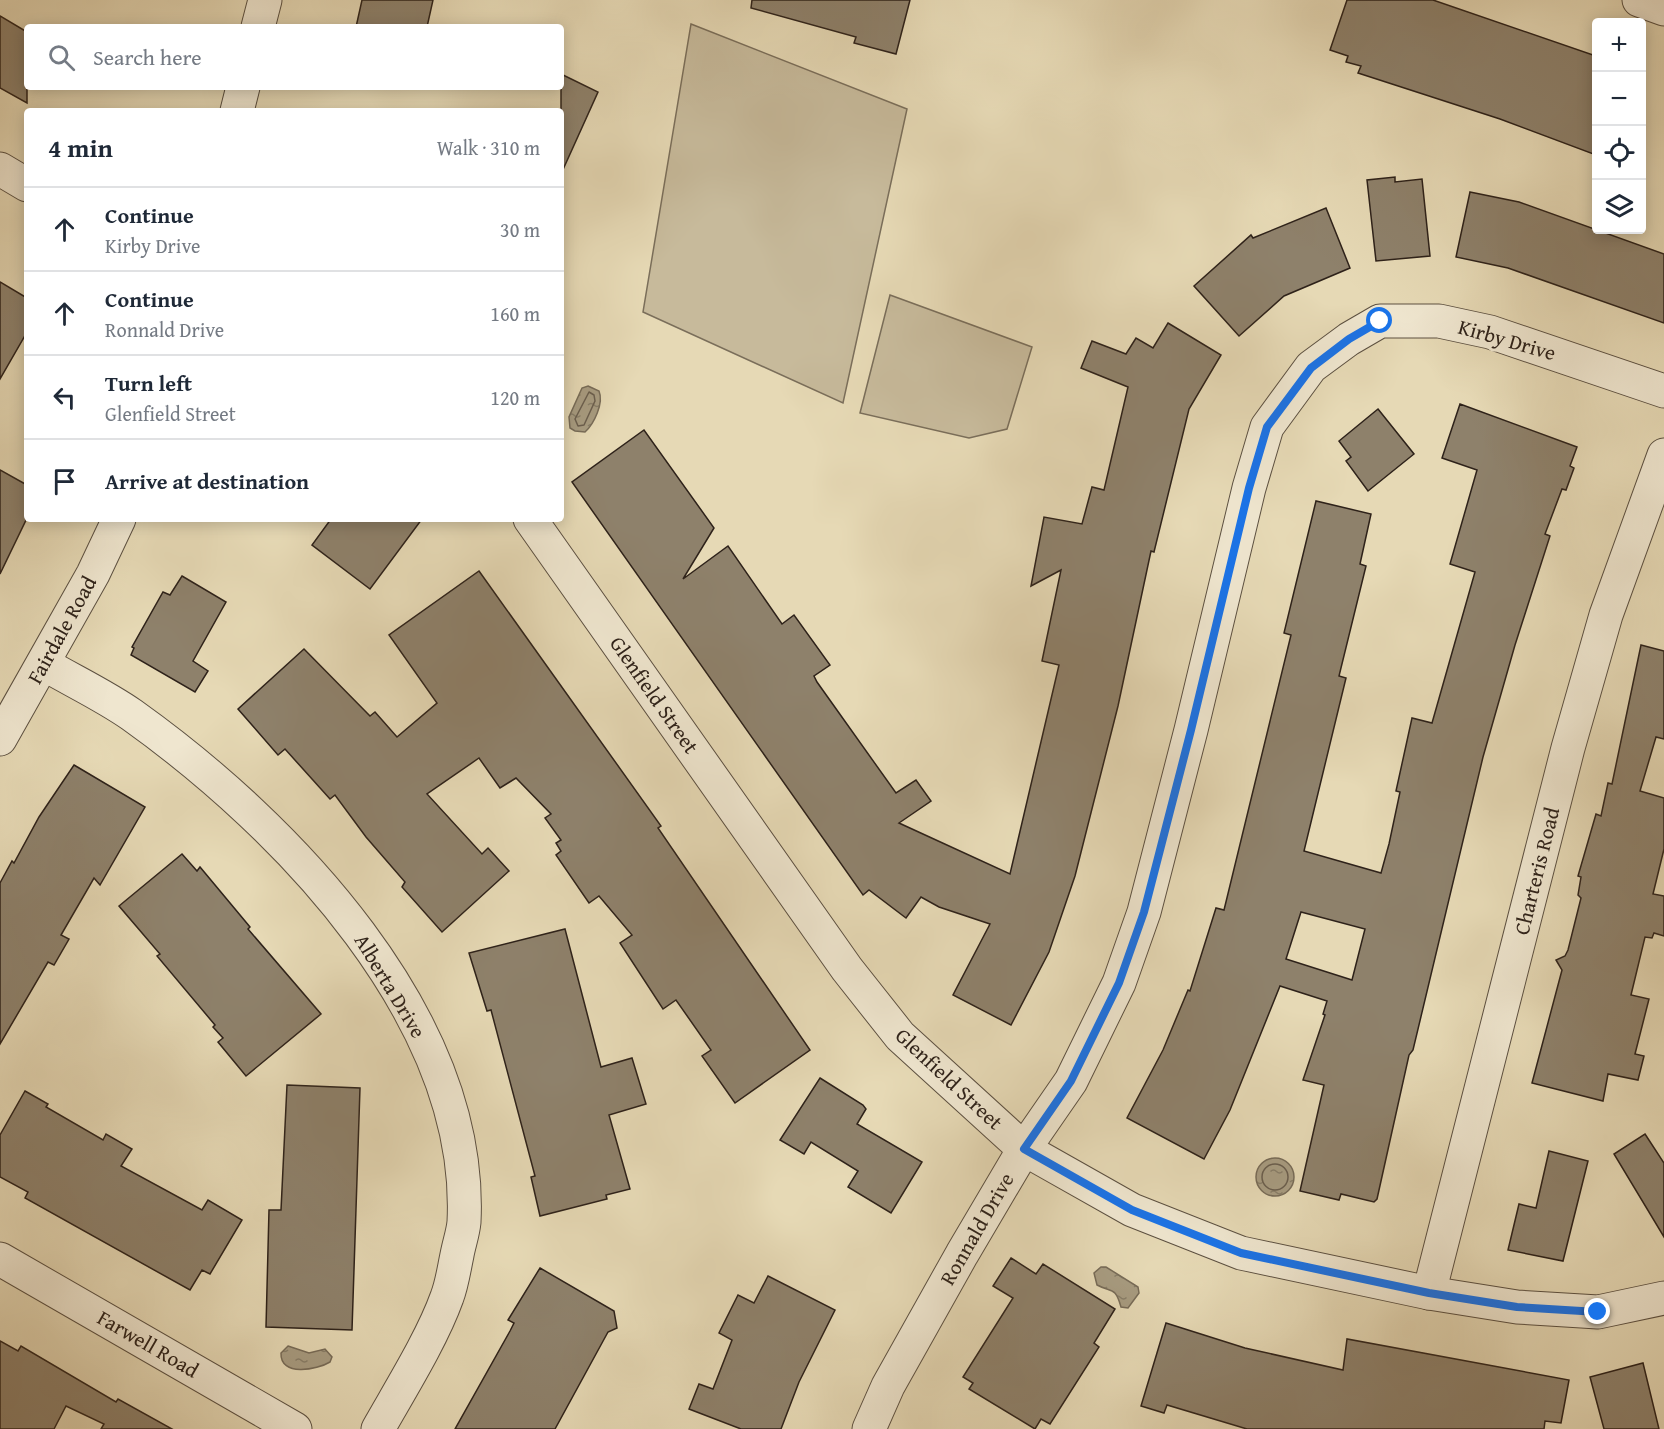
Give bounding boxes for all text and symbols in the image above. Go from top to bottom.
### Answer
map controls [1592,18,1646,234]
button: + [1592,18,1646,72]
search box [24,24,564,90]
icon: search [45,41,78,74]
text: Search here [93,41,202,73]
button: − [1592,72,1646,126]
button: locate [1592,126,1646,180]
text: 4 min [48,128,113,167]
text: Walk · 310 m [437,133,540,162]
button: layers [1592,180,1646,234]
text: Continue [105,199,194,231]
icon: ahead [48,213,81,246]
text: 30 m [500,215,540,244]
text: Kirby Drive [105,231,200,260]
text: Continue [105,283,194,315]
icon: ahead [48,297,81,330]
text: 160 m [490,299,540,328]
route start [1366,307,1392,333]
street label: Kirby Drive [1455,311,1560,368]
text: Ronnald Drive [105,315,224,344]
text: Turn left [105,367,192,399]
icon: left [48,381,81,414]
text: 120 m [490,383,540,412]
text: Glenfield Street [105,399,236,428]
icon: arrive [48,465,81,498]
text: Arrive at destination [105,465,309,497]
street label: Fairdale Road [19,569,104,689]
street label: Glenfield Street [602,630,707,760]
street label: Charteris Road [1506,803,1568,938]
street label: Alberta Drive [347,928,434,1044]
street label: Glenfield Street [889,1020,1011,1137]
street label: Ronnald Drive [932,1167,1021,1291]
route end [1584,1298,1610,1324]
street label: Farwell Road [92,1302,205,1386]

